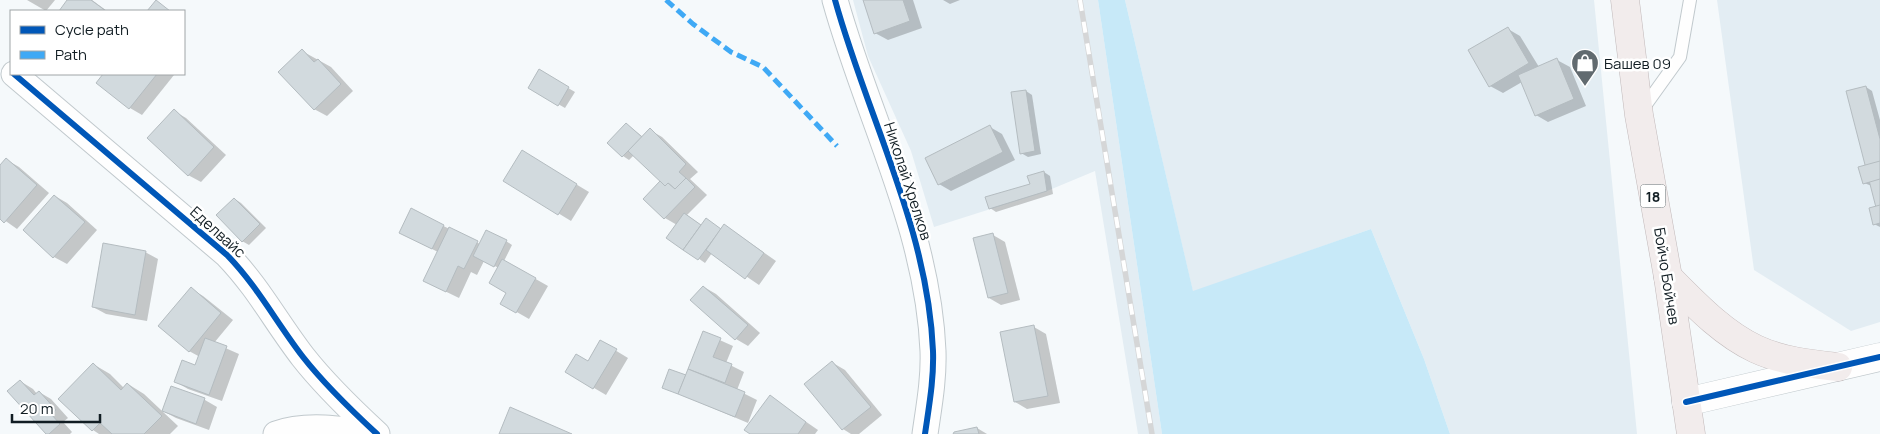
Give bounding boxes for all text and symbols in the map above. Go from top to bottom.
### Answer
legend [10,10,185,75]
text: Cycle path [55,19,129,40]
text: Path [55,44,87,65]
shop icon: Башев 09 [1570,48,1600,87]
place label: Башев 09 [1604,53,1671,74]
street label: Николай Хрелков [879,119,937,243]
road number: 18 [1640,185,1666,208]
street label: Еделвайс [186,201,250,263]
street label: Бойчо Бойчев [1649,226,1685,326]
scale bar [12,392,100,424]
text: 20 m [20,398,53,419]

